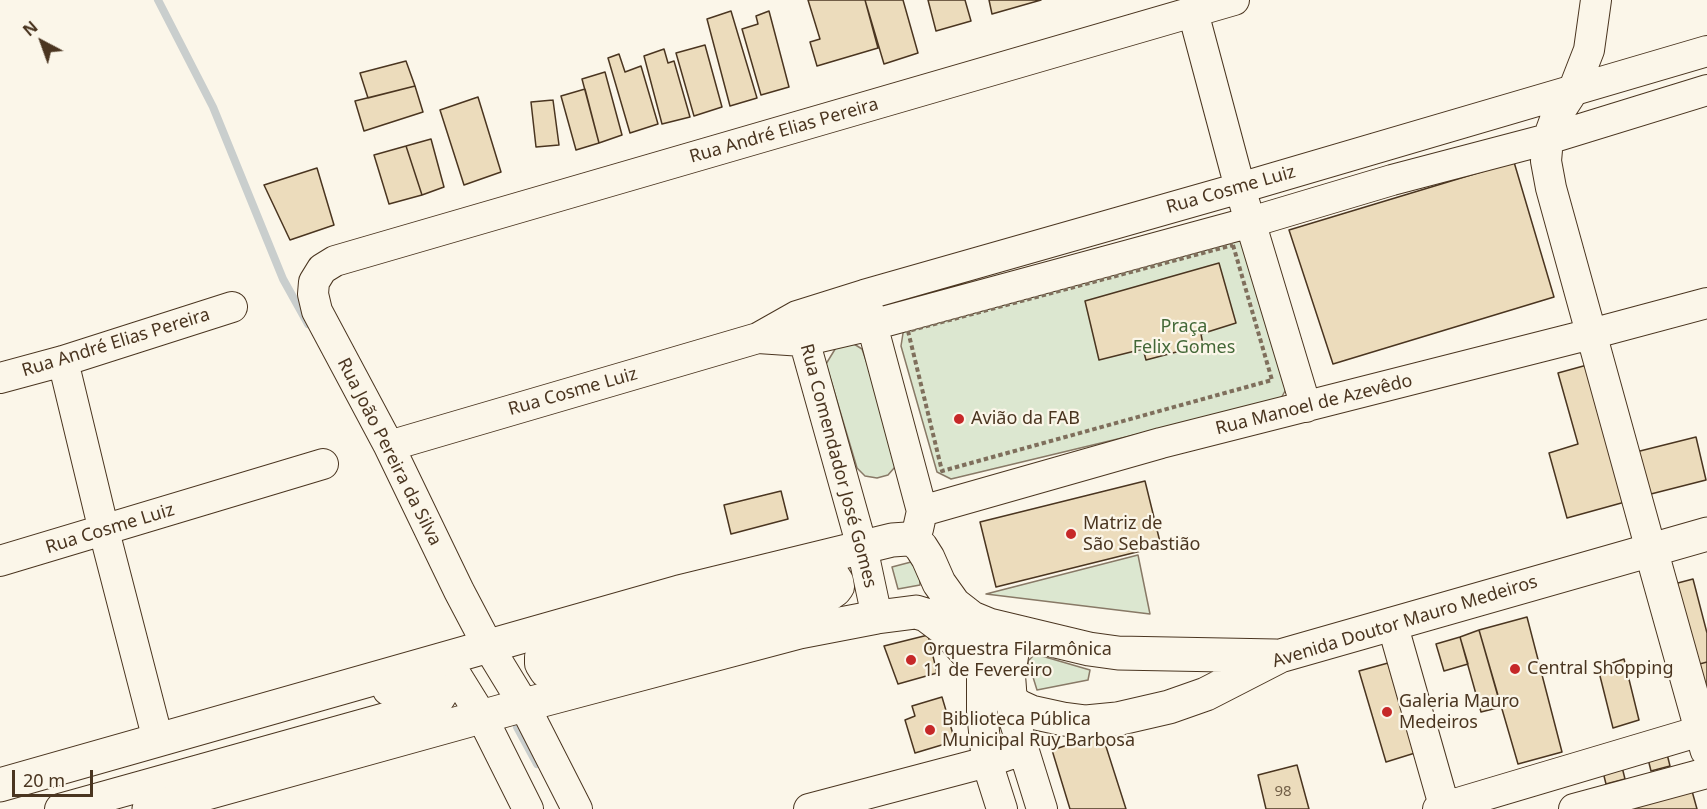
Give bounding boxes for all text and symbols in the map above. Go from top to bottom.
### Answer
north arrow [12,12,72,72]
text: N [18,16,42,41]
street label: Rua André Elias Pereira [687,94,881,168]
street label: Rua Cosme Luiz [1164,161,1298,219]
street label: Rua André Elias Pereira [19,304,213,382]
park label: Praça Felix Gomes [1133,316,1235,358]
street label: Rua Comendador José Gomes [795,342,881,590]
street label: Rua João Pereira da Silva [332,355,446,549]
street label: Rua Cosme Luiz [506,363,640,421]
street label: Rua Manoel de Azevêdo [1213,370,1415,440]
place label: Avião da FAB [971,408,1080,430]
marker: Avião da FAB [952,412,966,426]
street label: Rua Cosme Luiz [43,499,177,559]
place label: Matriz de São Sebastião [1083,513,1201,556]
marker: Matriz de São Sebastião [1064,527,1078,541]
street label: Avenida Doutor Mauro Medeiros [1270,571,1540,673]
place label: Orquestra Filarmônica 11 de Fevereiro [923,639,1112,682]
marker: Orquestra Filarmônica 11 de Fevereiro [904,653,918,667]
place label: Central Shopping [1527,658,1674,680]
marker: Central Shopping [1508,662,1522,676]
place label: Galeria Mauro Medeiros [1399,691,1519,734]
marker: Galeria Mauro Medeiros [1380,705,1394,719]
place label: Biblioteca Pública Municipal Ruy Barbosa [942,709,1135,752]
marker: Biblioteca Pública Municipal Ruy Barbosa [923,723,937,737]
scale bar [15,758,96,796]
text: 20 m [23,768,65,792]
house number: 98 [1274,783,1292,801]

